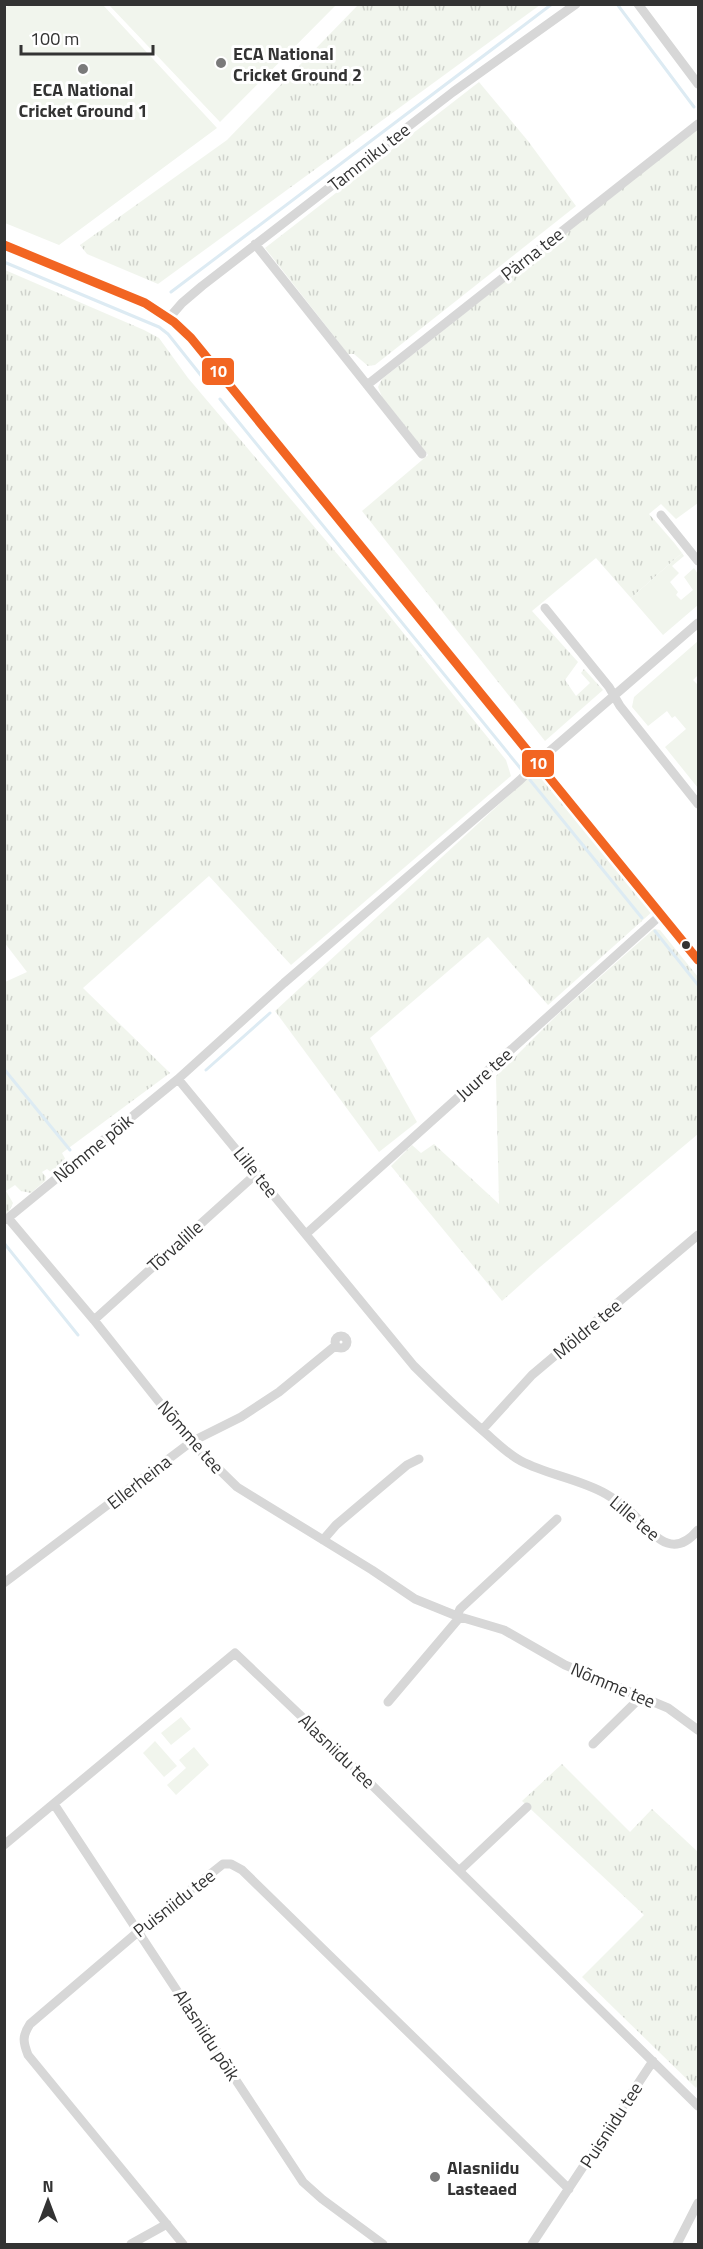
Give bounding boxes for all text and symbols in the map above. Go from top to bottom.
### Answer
scale bar [21,18,153,56]
text: 100 m [30,25,79,52]
place label: ECA National Cricket Ground 2 [233,40,362,88]
marker: ECA National Cricket Ground 2 [214,56,228,70]
marker: ECA National Cricket Ground 1 [76,62,90,76]
place label: ECA National Cricket Ground 1 [18,76,148,124]
street label: Tammiku tee [322,116,416,198]
street label: Pärna tee [495,221,569,287]
line badge: 10 [201,357,235,386]
text: 10 [209,359,227,383]
line badge: 10 [521,749,555,778]
text: 10 [529,751,547,775]
unlabelled marker [680,939,692,951]
street label: Juure tee [450,1041,518,1107]
street label: Nõmme põik [47,1107,139,1189]
street label: Lille tee [227,1141,285,1203]
street label: Tõrvalille [141,1214,209,1278]
street label: Möldre tee [547,1292,627,1366]
street label: Nõmme tee [152,1394,230,1480]
street label: Ellerheina [101,1448,177,1516]
street label: Lille tee [604,1489,666,1547]
street label: Nõmme tee [567,1655,659,1715]
street label: Alasniidu tee [293,1707,381,1795]
street label: Puisniidu tee [127,1862,221,1944]
street label: Alasniidu põik [167,1984,247,2086]
street label: Puisniidu tee [573,2077,649,2173]
place label: Alasniidu Lasteaed [447,2154,519,2202]
marker: Alasniidu Lasteaed [428,2170,442,2184]
north arrow [18,2171,78,2231]
text: N [42,2174,54,2198]

